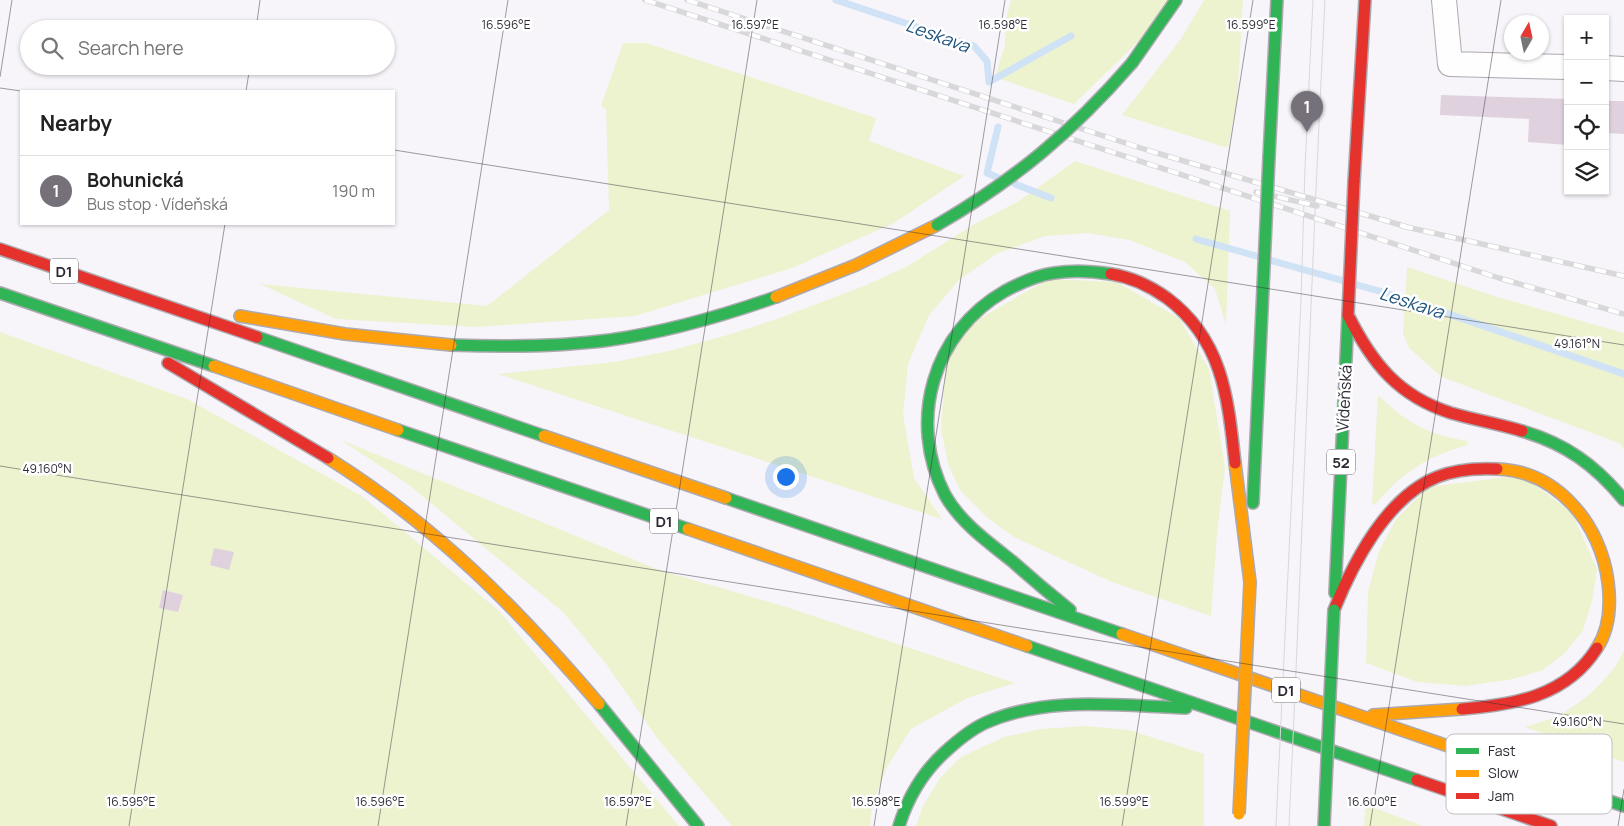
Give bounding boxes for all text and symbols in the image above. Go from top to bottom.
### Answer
water label: Leskava [903,12,974,58]
north arrow [1504,15,1549,60]
map controls [1564,15,1609,195]
button: + [1564,15,1609,60]
text: 16.596°E [481,16,531,33]
text: 16.597°E [731,16,779,33]
text: 16.598°E [979,16,1028,33]
text: 16.599°E [1226,16,1276,33]
search box [20,20,395,75]
icon: search [38,34,66,62]
text: Search here [78,35,184,61]
button: − [1564,60,1609,105]
pin: 1 [1291,91,1323,132]
button: locate [1564,105,1609,150]
text: Nearby [40,109,112,137]
button: layers [1564,150,1609,195]
text: Bohunická [87,167,184,193]
text: 1 [52,180,60,202]
text: 190 m [332,180,375,202]
text: Bus stop · Vídeňská [87,193,228,215]
road number: D1 [50,258,78,284]
water label: Leskava [1377,280,1448,324]
text: 49.161°N [1554,335,1600,352]
street label: Vídeňská [1331,364,1357,432]
road number: 52 [1327,450,1355,474]
text: 49.160°N [23,460,71,477]
your location [773,464,799,490]
road number: D1 [650,508,678,534]
road number: D1 [1272,678,1300,702]
text: 49.160°N [1553,713,1601,730]
legend [1446,734,1612,814]
text: Fast [1488,741,1516,760]
text: Slow [1488,763,1519,782]
text: Jam [1488,786,1514,805]
text: 16.595°E [107,793,156,810]
text: 16.596°E [355,793,405,810]
text: 16.597°E [604,793,652,810]
text: 16.598°E [852,793,901,810]
text: 16.599°E [1099,793,1149,810]
text: 16.600°E [1347,793,1397,810]

